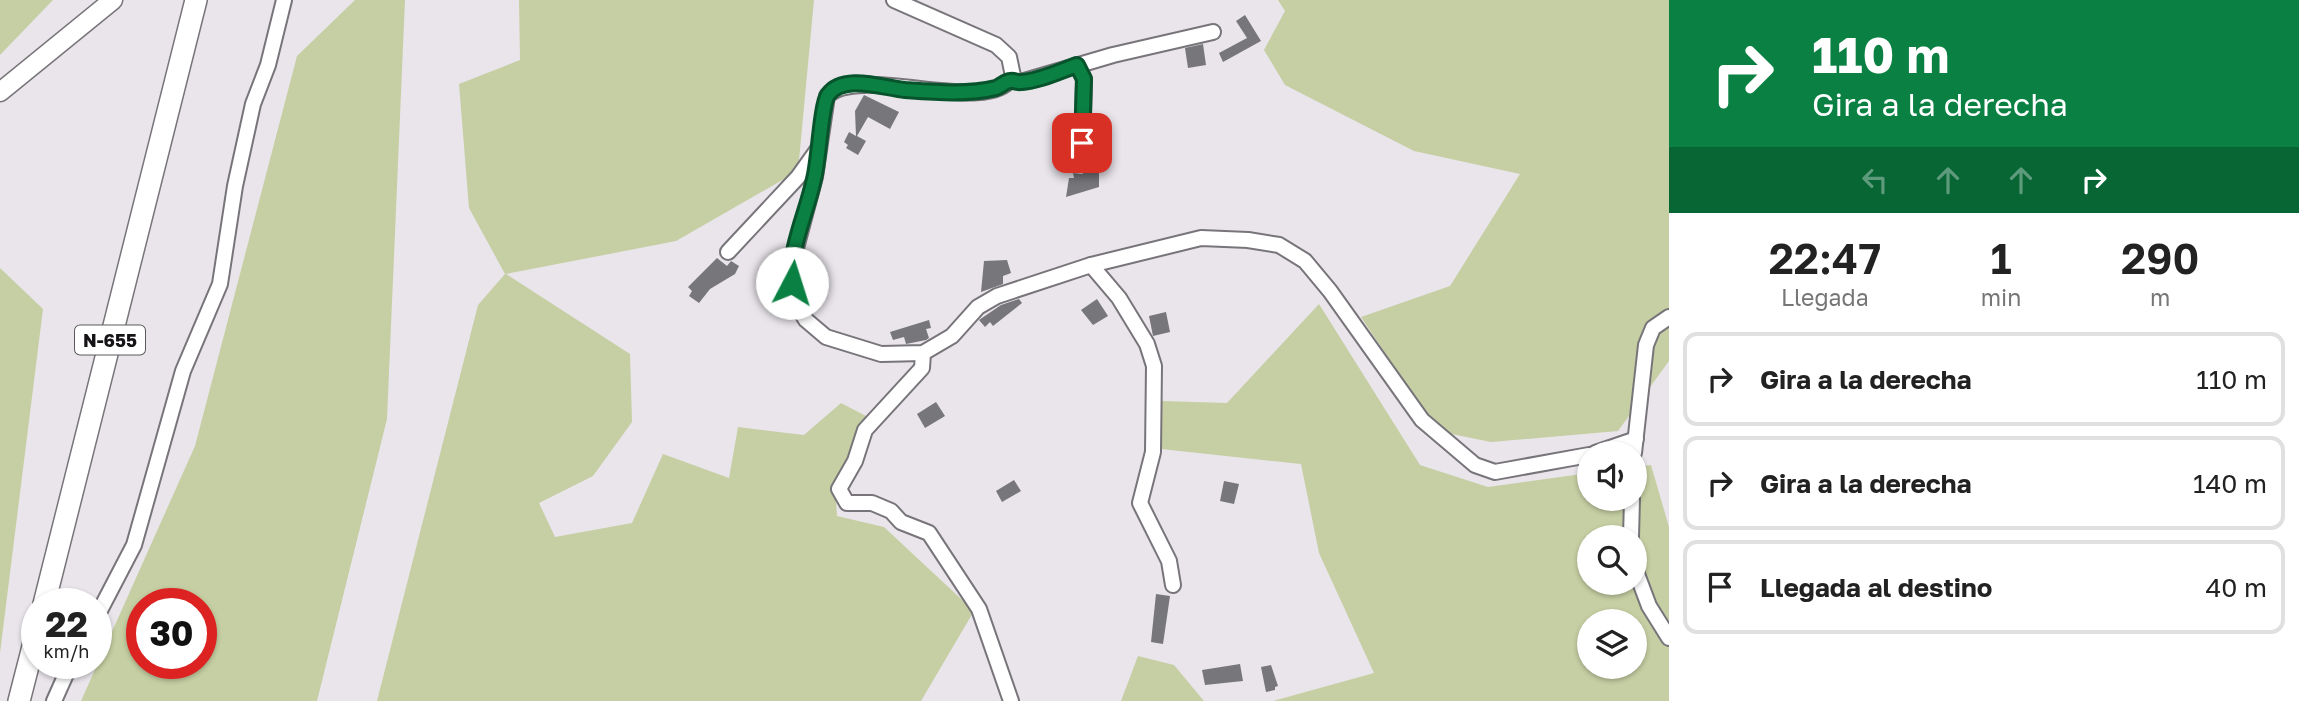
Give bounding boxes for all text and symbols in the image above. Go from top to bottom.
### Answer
text: 110 m [1812,25,1949,84]
icon: right [1697,28,1788,119]
text: Gira a la derecha [1812,85,2068,123]
pin [1052,113,1112,173]
icon: arrive [1063,124,1101,162]
icon: left [1856,161,1894,199]
icon: ahead [1929,161,1967,199]
icon: ahead [2002,161,2040,199]
icon: right [2075,161,2113,199]
text: 22:47 [1769,233,1881,283]
text: 1 [1991,233,2012,283]
text: 290 [2121,233,2199,283]
position arrow [755,246,829,320]
text: Llegada [1781,283,1869,311]
text: min [1981,283,2021,311]
text: m [2150,283,2170,311]
road number: N-655 [75,326,145,354]
icon: right [1701,360,1739,398]
text: Gira a la derecha [1760,364,1972,395]
text: 110 m [2196,364,2267,395]
map controls [1577,441,1647,679]
button: sound [1577,441,1647,511]
icon: right [1701,464,1739,502]
text: Gira a la derecha [1760,468,1972,499]
text: 140 m [2193,468,2267,499]
button: search [1577,525,1647,595]
icon: arrive [1701,568,1739,606]
text: Llegada al destino [1760,572,1992,603]
text: 40 m [2206,572,2267,603]
speed limit sign: 30 [126,588,217,679]
text: 22 [45,603,88,645]
button: layers [1577,609,1647,679]
text: km/h [44,640,89,662]

